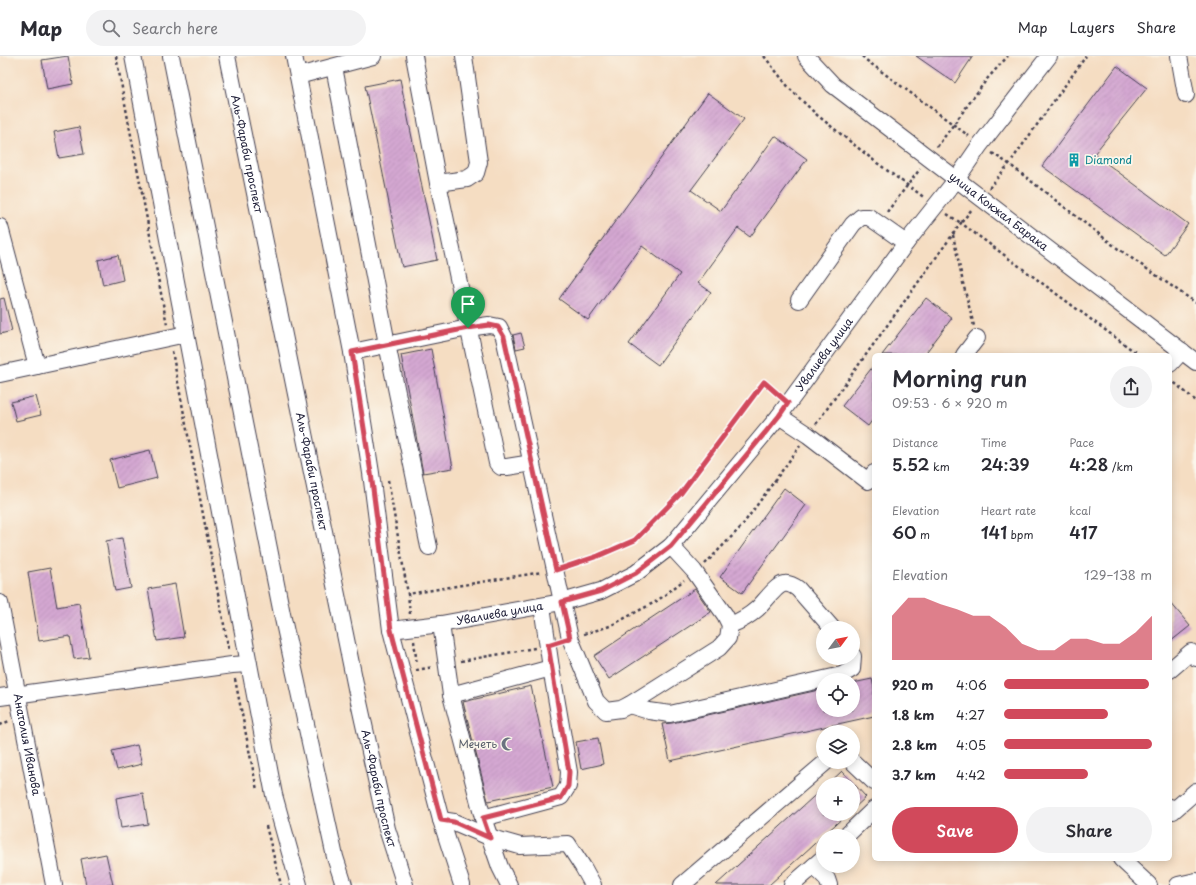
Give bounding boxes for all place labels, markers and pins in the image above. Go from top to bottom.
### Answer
place label: Diamond [1085,151,1132,168]
building icon: Diamond [1066,152,1082,168]
pin [451,287,485,328]
place label: Мечеть [458,735,497,752]
mosque icon: Мечеть [500,736,516,752]

